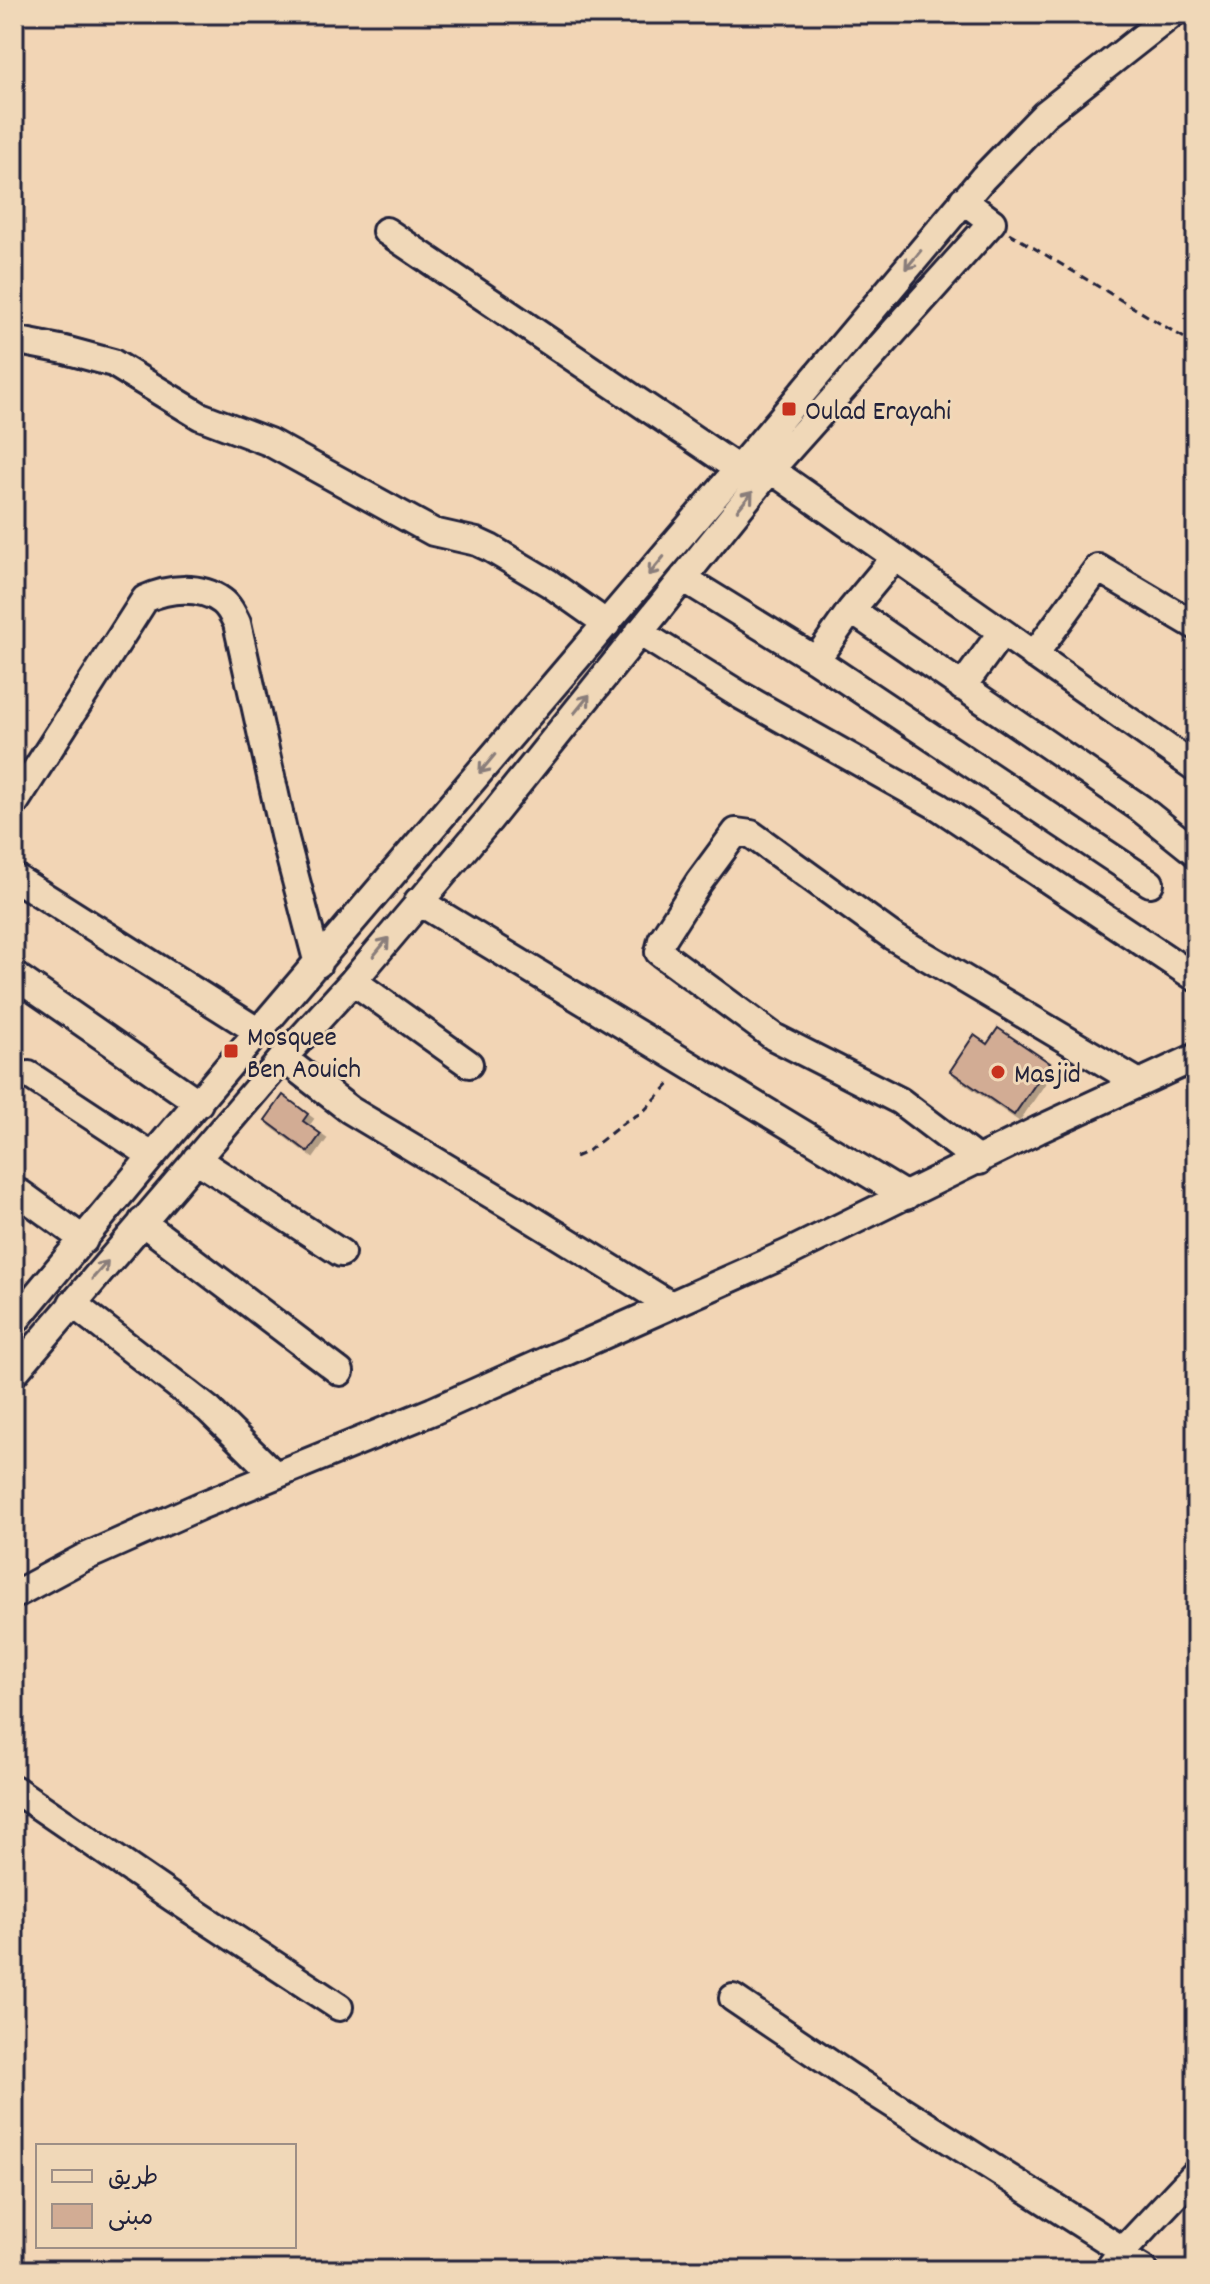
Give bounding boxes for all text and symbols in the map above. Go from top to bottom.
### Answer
one-way arrow [904,249,922,270]
place label: Oulad Erayahi [805,394,951,434]
marker: Oulad Erayahi [780,400,798,418]
one-way arrow [736,491,753,512]
one-way arrow [647,555,665,576]
one-way arrow [573,694,591,715]
one-way arrow [478,753,496,774]
one-way arrow [372,937,389,958]
place label: Mosquee Ben Aouich [247,1020,361,1092]
marker: Mosquee Ben Aouich [222,1042,240,1060]
place label: Masjid [1014,1057,1081,1097]
marker: Masjid [989,1063,1007,1081]
one-way arrow [91,1261,109,1281]
legend [36,2144,296,2248]
text: طريق [108,2162,158,2196]
text: مبنى [108,2202,153,2236]

